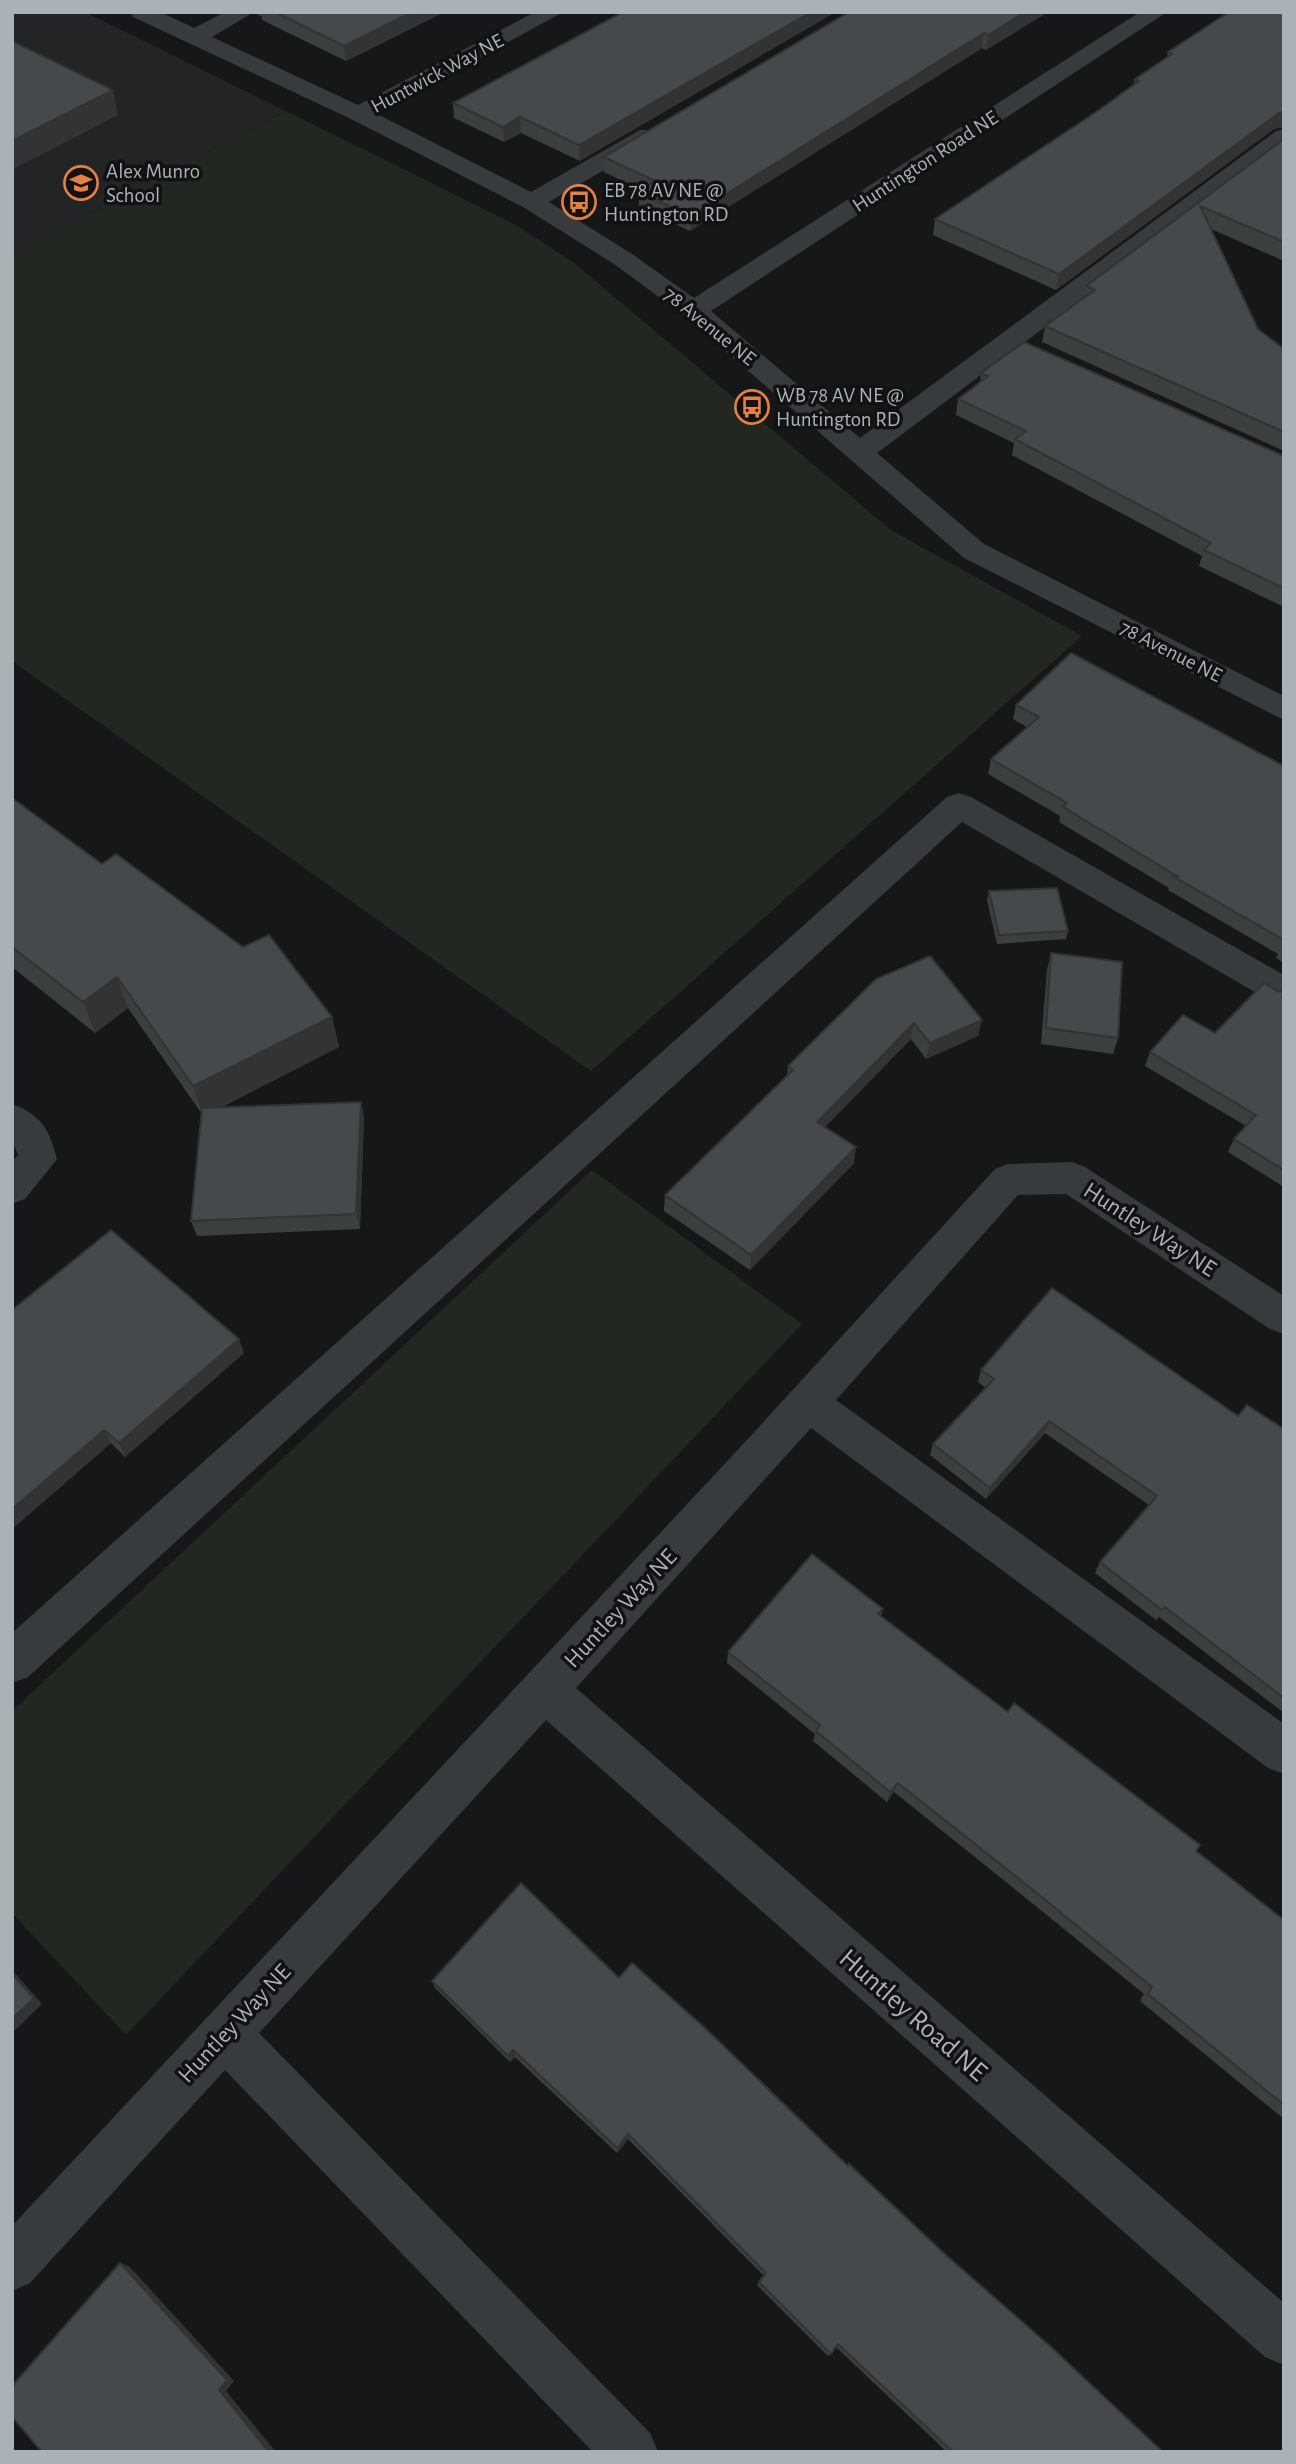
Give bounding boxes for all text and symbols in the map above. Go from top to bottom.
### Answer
street label: Huntwick Way NE [368,30,507,117]
street label: Huntington Road NE [849,107,1002,216]
place label: Alex Munro School [106,161,200,206]
school or university icon: Alex Munro School [62,164,100,202]
place label: EB 78 AV NE @ Huntington RD [604,180,728,225]
bus stop icon: EB 78 AV NE @ Huntington RD [560,183,598,221]
street label: 78 Avenue NE [660,283,760,370]
place label: WB 78 AV NE @ Huntington RD [776,385,904,430]
bus stop icon: WB 78 AV NE @ Huntington RD [733,388,771,426]
street label: 78 Avenue NE [1116,617,1225,686]
street label: Huntley Way NE [1079,1178,1220,1282]
street label: Huntley Way NE [560,1544,682,1673]
street label: Huntley Road NE [833,1944,992,2087]
street label: Huntley Way NE [174,1959,296,2088]

